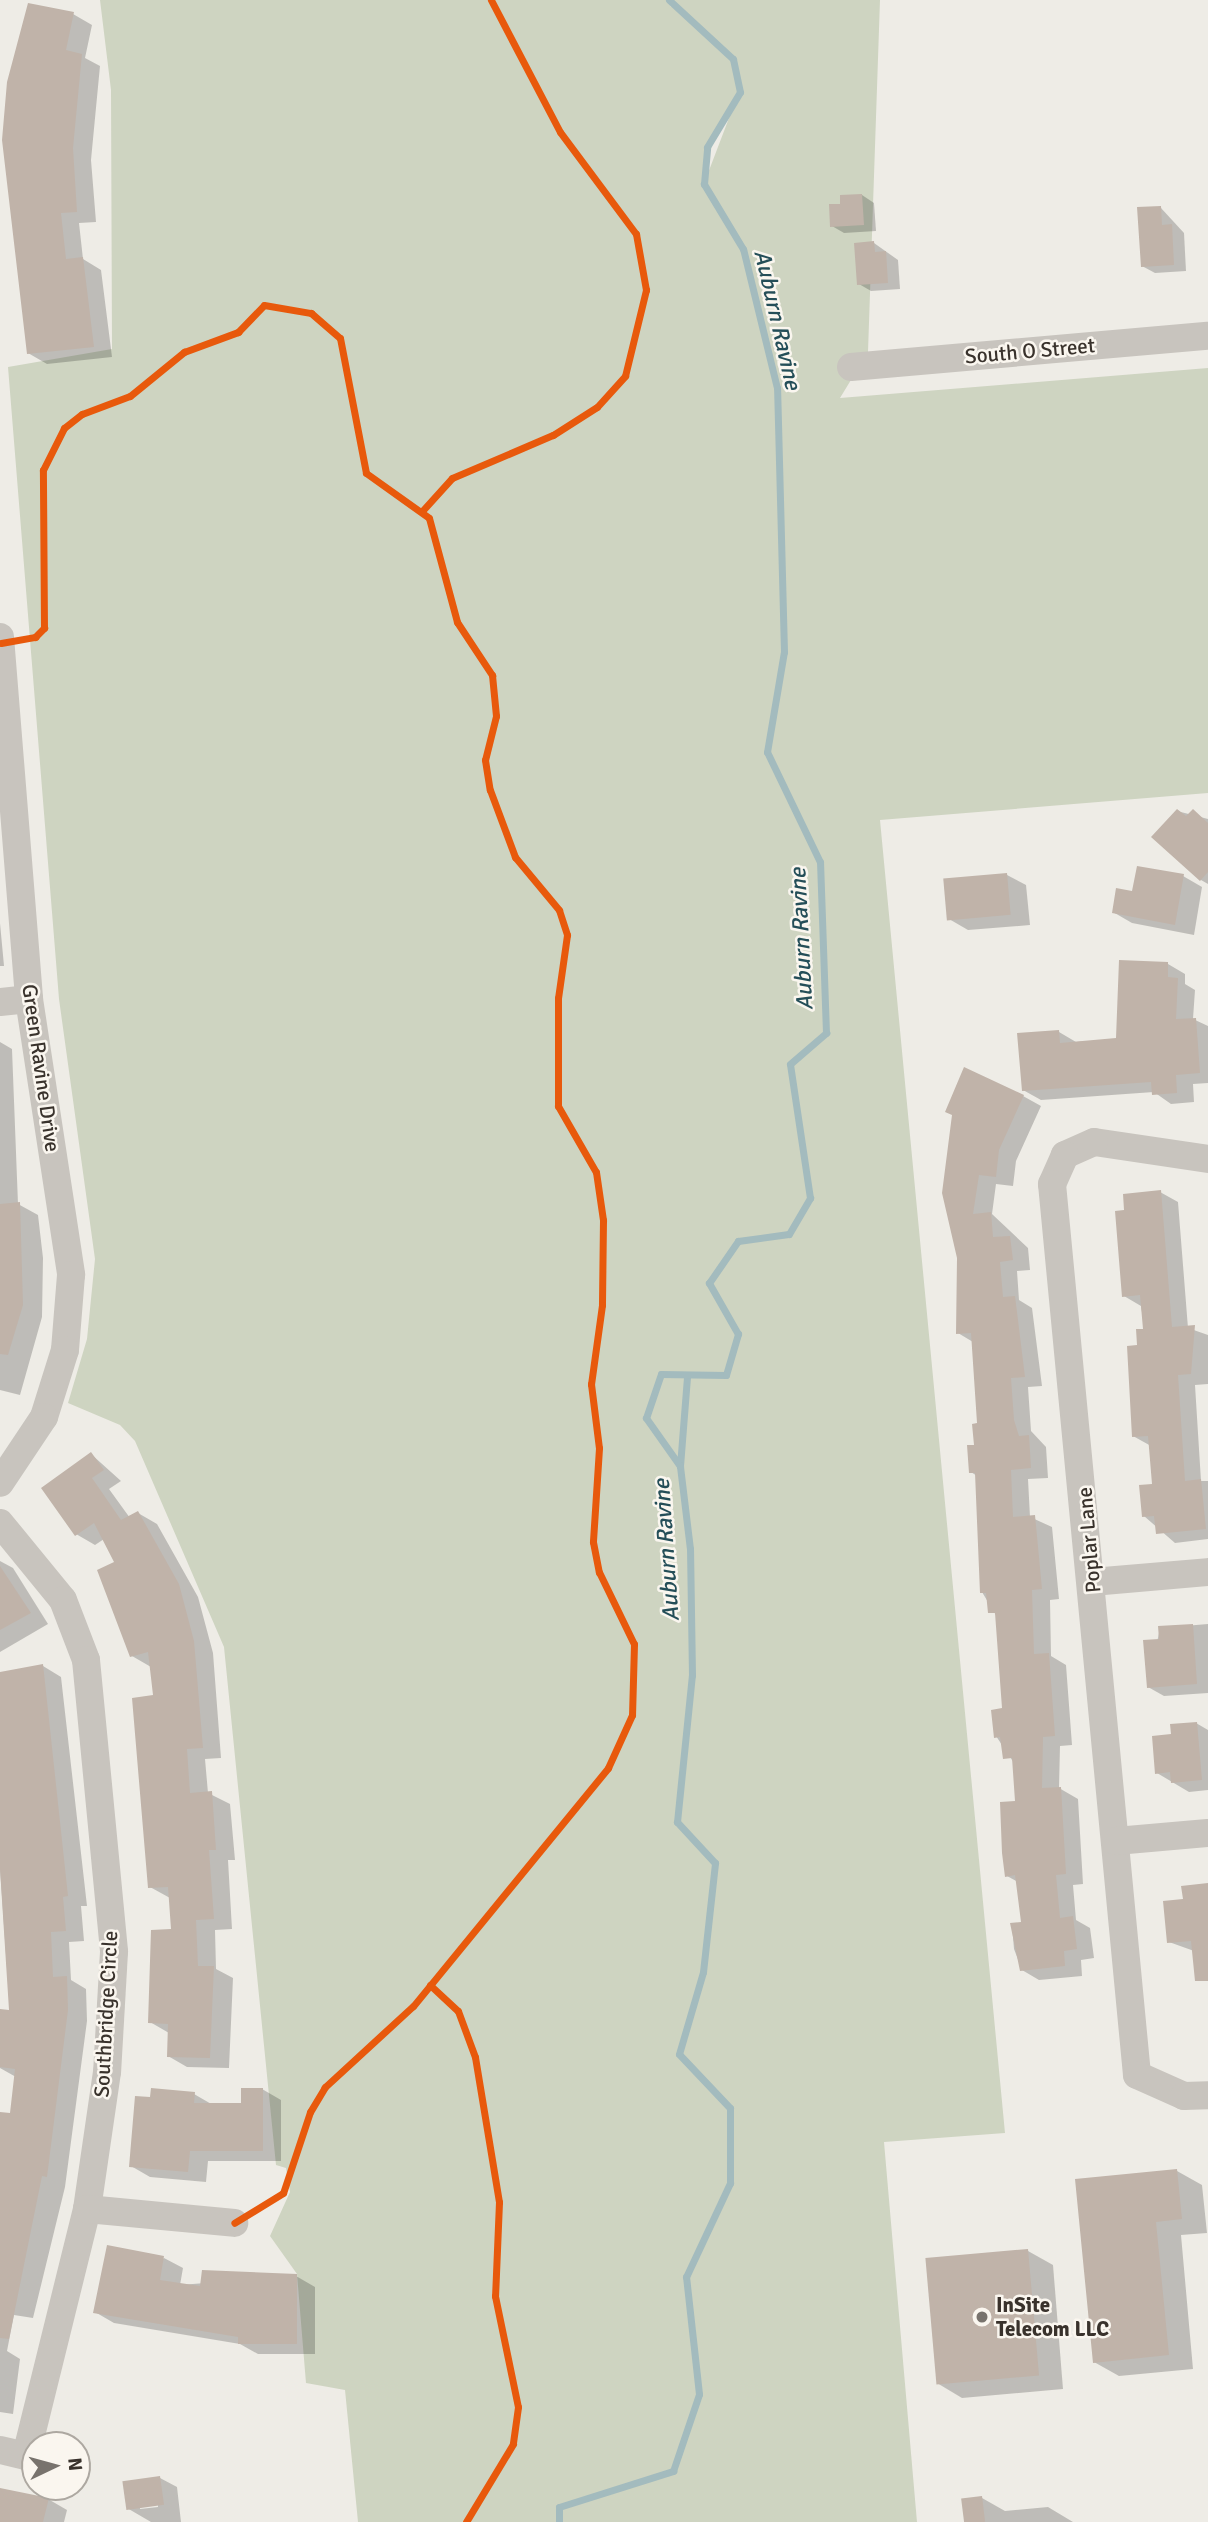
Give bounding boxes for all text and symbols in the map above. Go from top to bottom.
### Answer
water label: Auburn Ravine [748,247,806,393]
street label: South O Street [964,333,1096,369]
water label: Auburn Ravine [784,867,820,1011]
street label: Green Ravine Drive [17,982,65,1154]
water label: Auburn Ravine [648,1478,686,1622]
street label: Poplar Lane [1072,1486,1106,1594]
street label: Southbridge Circle [89,1930,123,2098]
place label: InSite Telecom LLC [996,2292,1109,2342]
marker: InSite Telecom LLC [974,2309,990,2325]
north arrow [21,2431,91,2501]
text: N [62,2457,87,2472]

